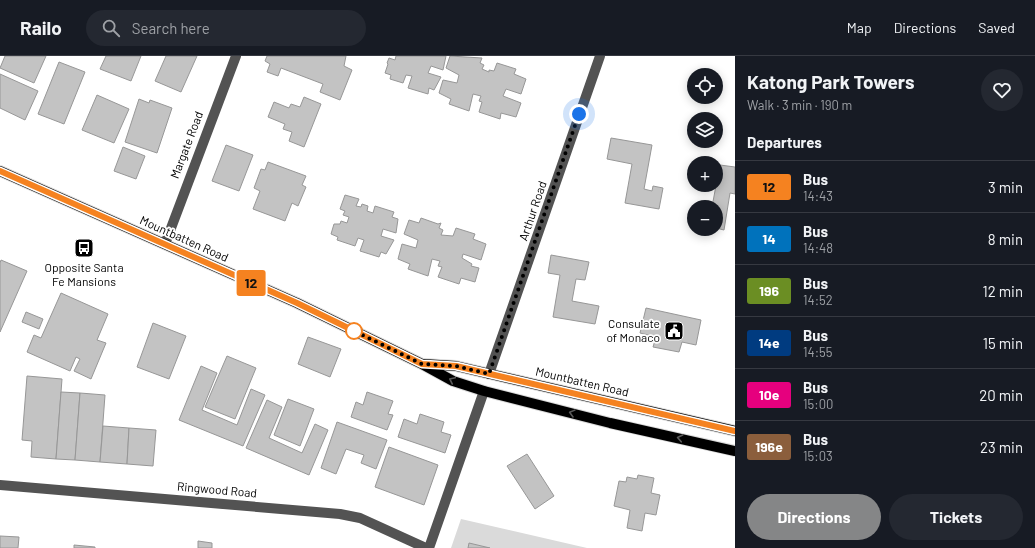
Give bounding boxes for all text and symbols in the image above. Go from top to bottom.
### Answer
search box [86,10,366,46]
text: Railo [20,16,62,39]
icon: search [100,17,122,39]
text: Search here [132,19,210,37]
text: Map [847,19,872,36]
text: Directions [894,19,956,36]
text: Saved [978,19,1015,36]
map controls [687,68,723,236]
button: locate [687,68,723,104]
button: heart [981,69,1023,111]
text: Katong Park Towers [747,70,914,93]
text: Walk · 3 min · 190 m [747,97,852,113]
your location [569,104,589,124]
street label: Margate Road [167,109,205,180]
button: layers [687,112,723,148]
text: Departures [747,133,822,151]
button: + [687,156,723,192]
text: Bus [803,170,828,188]
text: 12 [763,178,775,195]
text: 3 min [988,178,1023,196]
street label: Arthur Road [515,179,549,242]
text: 14:43 [803,188,833,204]
button: − [687,200,723,236]
street label: Mountbatten Road [138,212,231,264]
text: Bus [803,222,828,240]
text: 14 [762,230,776,247]
text: 8 min [988,230,1023,248]
bus stop icon: Opposite Santa Fe Mansions [73,237,95,259]
text: 14:48 [803,240,833,256]
place label: Opposite Santa Fe Mansions [44,260,124,288]
line badge: 12 [233,270,269,296]
text: 12 [245,274,257,291]
text: Bus [803,274,828,292]
text: 196 [759,282,779,299]
text: 12 min [982,282,1023,300]
text: 14:52 [803,292,833,308]
place label: Consulate of Monaco [606,316,660,344]
public building icon: Consulate of Monaco [663,320,685,342]
unlabelled marker [345,322,363,340]
text: Bus [803,326,828,344]
text: 14e [758,334,780,351]
text: 15 min [983,334,1023,352]
text: 14:55 [803,344,832,360]
street label: Mountbatten Road [534,363,630,399]
one-way arrow [449,377,456,385]
text: Bus [803,378,828,396]
text: 10e [759,386,779,403]
text: 20 min [979,386,1023,404]
text: 15:00 [803,396,833,412]
one-way arrow [569,409,576,418]
text: Bus [803,430,828,448]
one-way arrow [677,435,683,443]
text: 196e [755,438,783,455]
text: 23 min [980,438,1023,456]
text: 15:03 [803,448,833,464]
street label: Ringwood Road [176,479,258,499]
button: Directions [747,494,881,540]
button: Tickets [889,494,1023,540]

